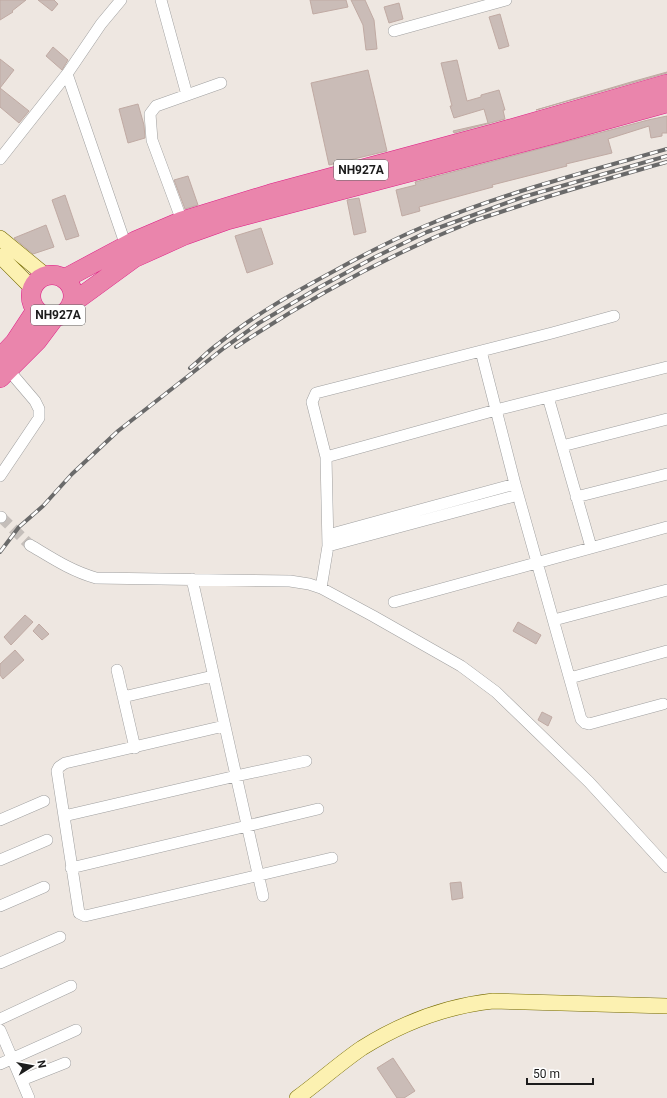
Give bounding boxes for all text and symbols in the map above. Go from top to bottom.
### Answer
road number: NH927A [334,160,388,180]
road number: NH927A [31,305,85,325]
north arrow [12,1046,52,1086]
text: N [34,1059,48,1069]
scale bar [527,1060,593,1086]
text: 50 m [533,1067,560,1081]

